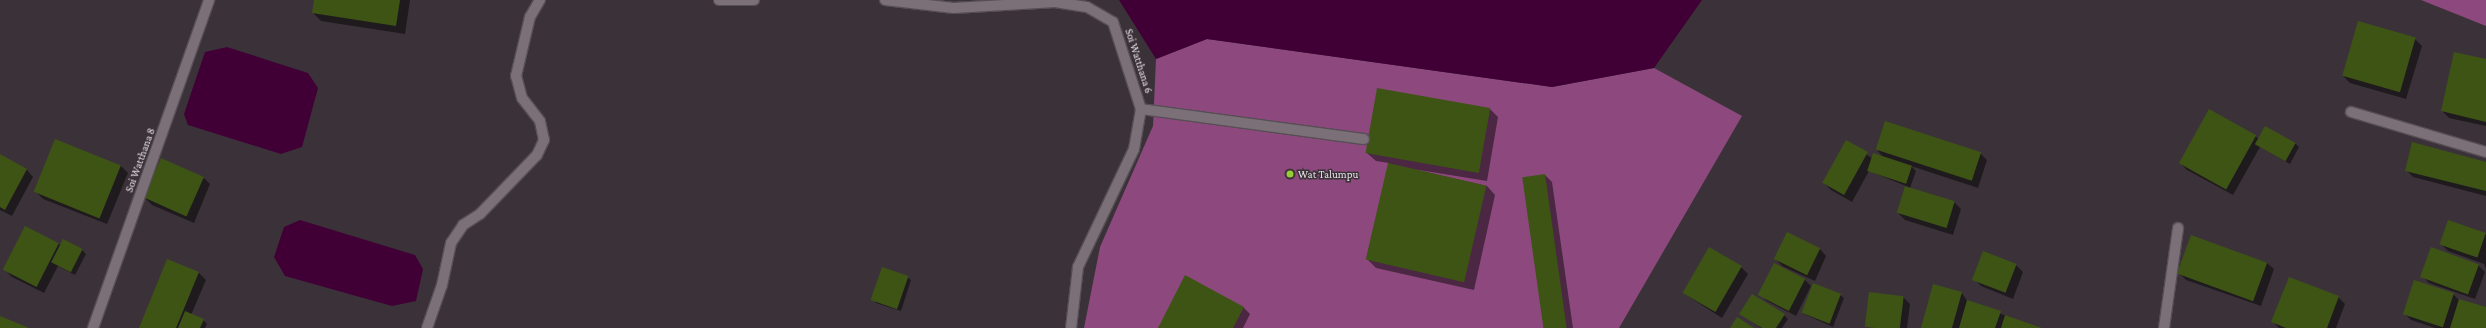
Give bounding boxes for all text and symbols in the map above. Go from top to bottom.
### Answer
street label: Soi Watthana 6 [1122,27,1156,95]
street label: Soi Watthana 8 [122,126,158,194]
place label: Wat Talumpu [1298,167,1358,181]
marker: Wat Talumpu [1285,169,1295,179]

